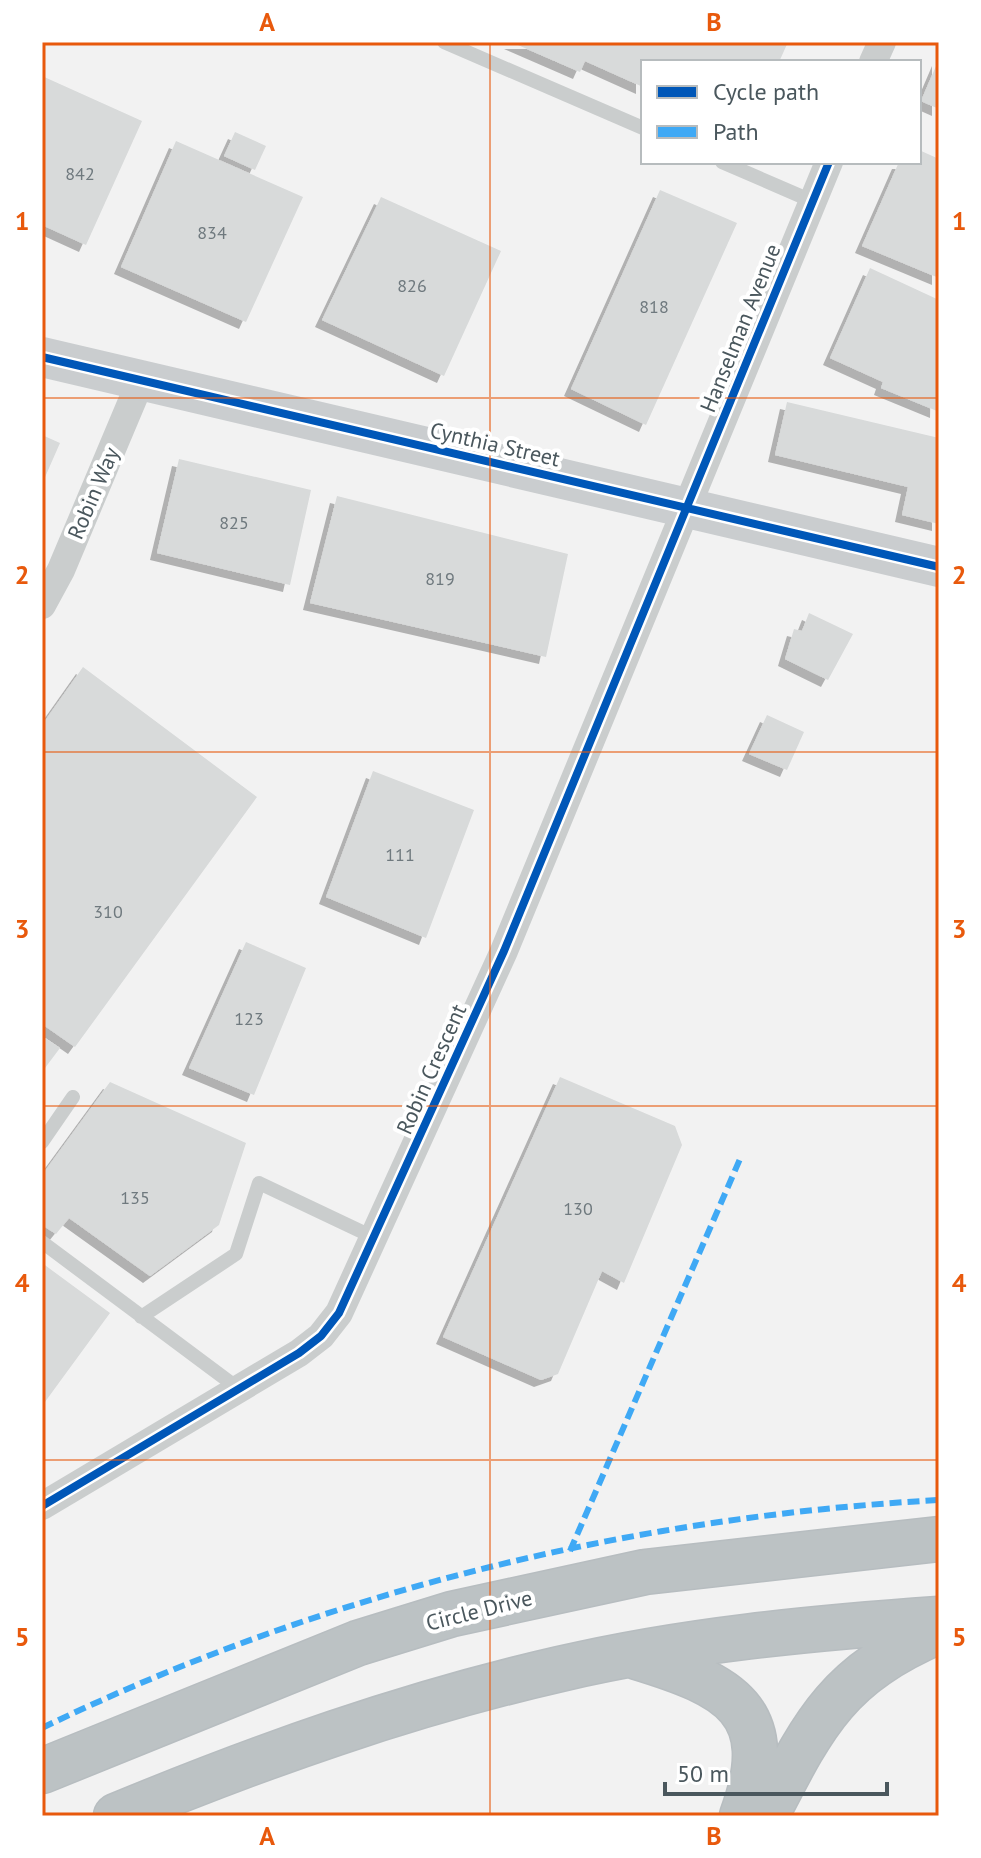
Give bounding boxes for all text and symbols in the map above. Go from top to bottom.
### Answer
text: A [259,5,275,38]
text: B [706,5,722,38]
legend [641,60,921,164]
text: Cycle path [713,76,819,107]
text: Path [713,116,759,147]
house number: 842 [65,162,95,185]
text: 1 [15,204,29,237]
text: 1 [952,204,966,237]
house number: 834 [197,221,227,244]
street label: Hanselman Avenue [693,240,787,416]
house number: 826 [397,274,427,297]
house number: 818 [639,295,669,318]
street label: Cynthia Street [427,415,563,473]
street label: Robin Way [61,442,125,543]
house number: 825 [219,511,249,534]
text: 2 [15,558,29,591]
text: 2 [952,558,966,591]
house number: 819 [425,567,455,590]
house number: 111 [385,843,415,866]
house number: 310 [93,900,123,923]
text: 3 [15,912,29,945]
text: 3 [952,912,966,945]
street label: Robin Crescent [390,999,472,1139]
house number: 123 [234,1007,264,1030]
house number: 135 [120,1186,150,1209]
house number: 130 [563,1197,593,1220]
text: 4 [15,1266,30,1299]
text: 4 [952,1266,967,1299]
street label: Circle Drive [423,1583,535,1637]
text: 5 [15,1620,29,1653]
text: 5 [952,1620,966,1653]
scale bar [665,1746,887,1796]
text: 50 m [677,1758,729,1789]
text: A [259,1819,275,1852]
text: B [706,1819,722,1852]

